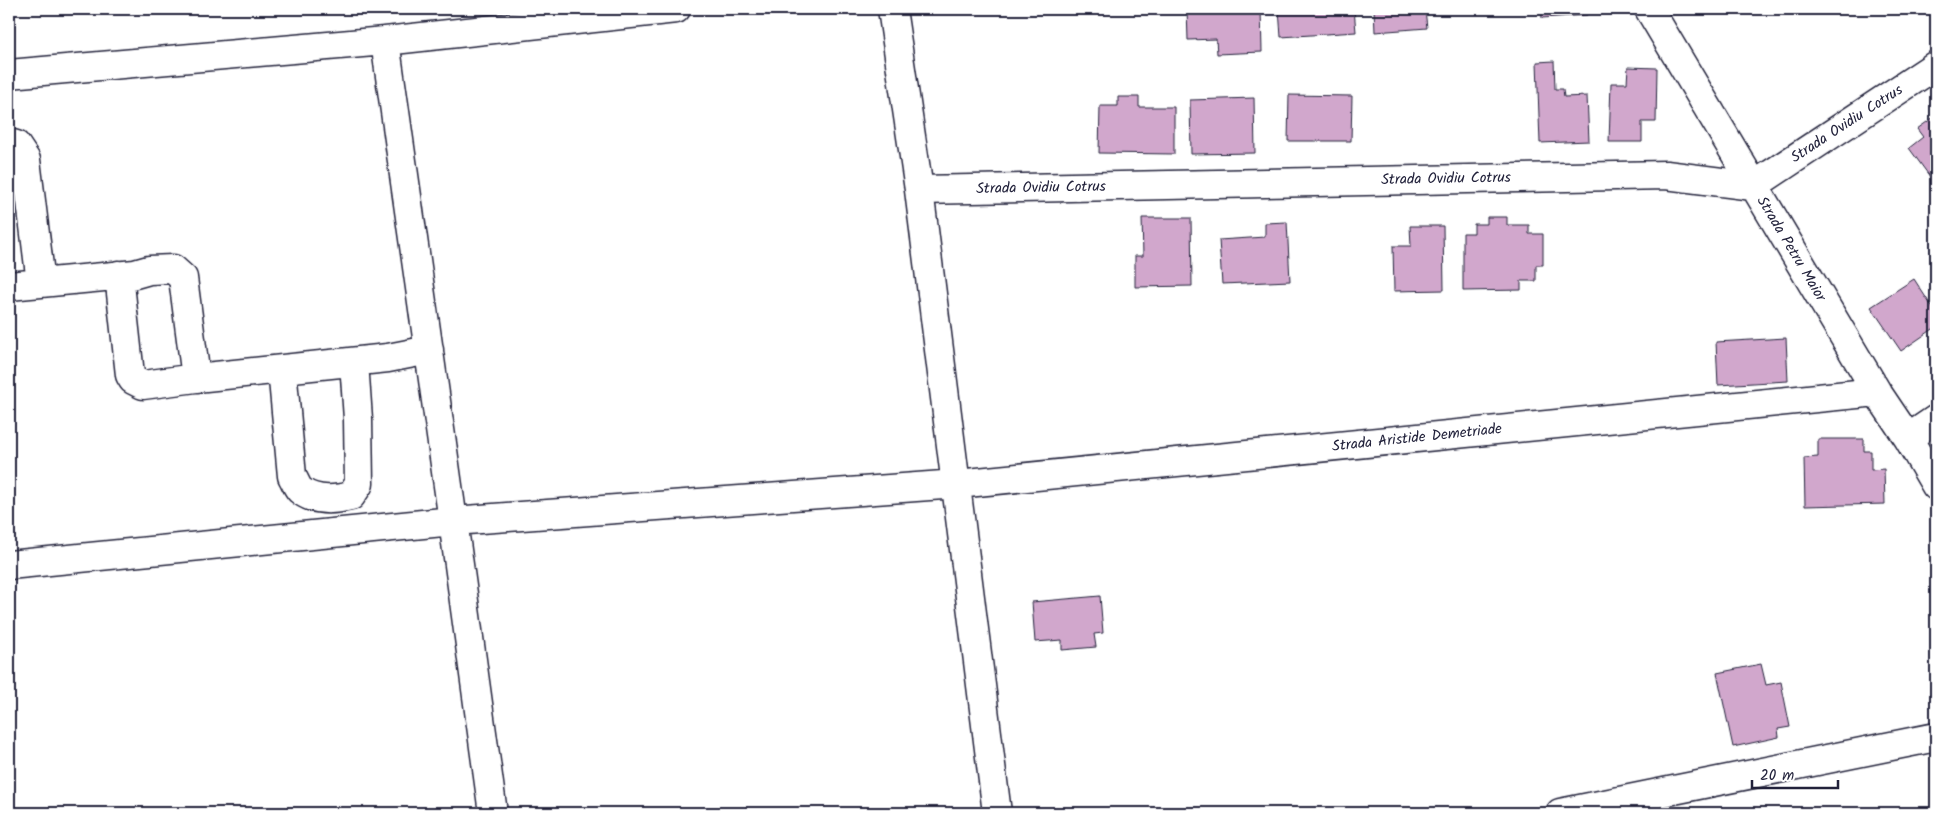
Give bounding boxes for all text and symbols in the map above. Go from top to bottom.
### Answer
street label: Strada Ovidiu Cotrus [1786,78,1908,169]
street label: Strada Ovidiu Cotrus [1381,166,1512,192]
street label: Strada Ovidiu Cotrus [976,175,1107,201]
street label: Strada Petru Maior [1750,192,1833,307]
street label: Strada Aristide Demetriade [1331,417,1503,459]
scale bar [1752,757,1839,789]
text: 20 m [1760,764,1794,788]

